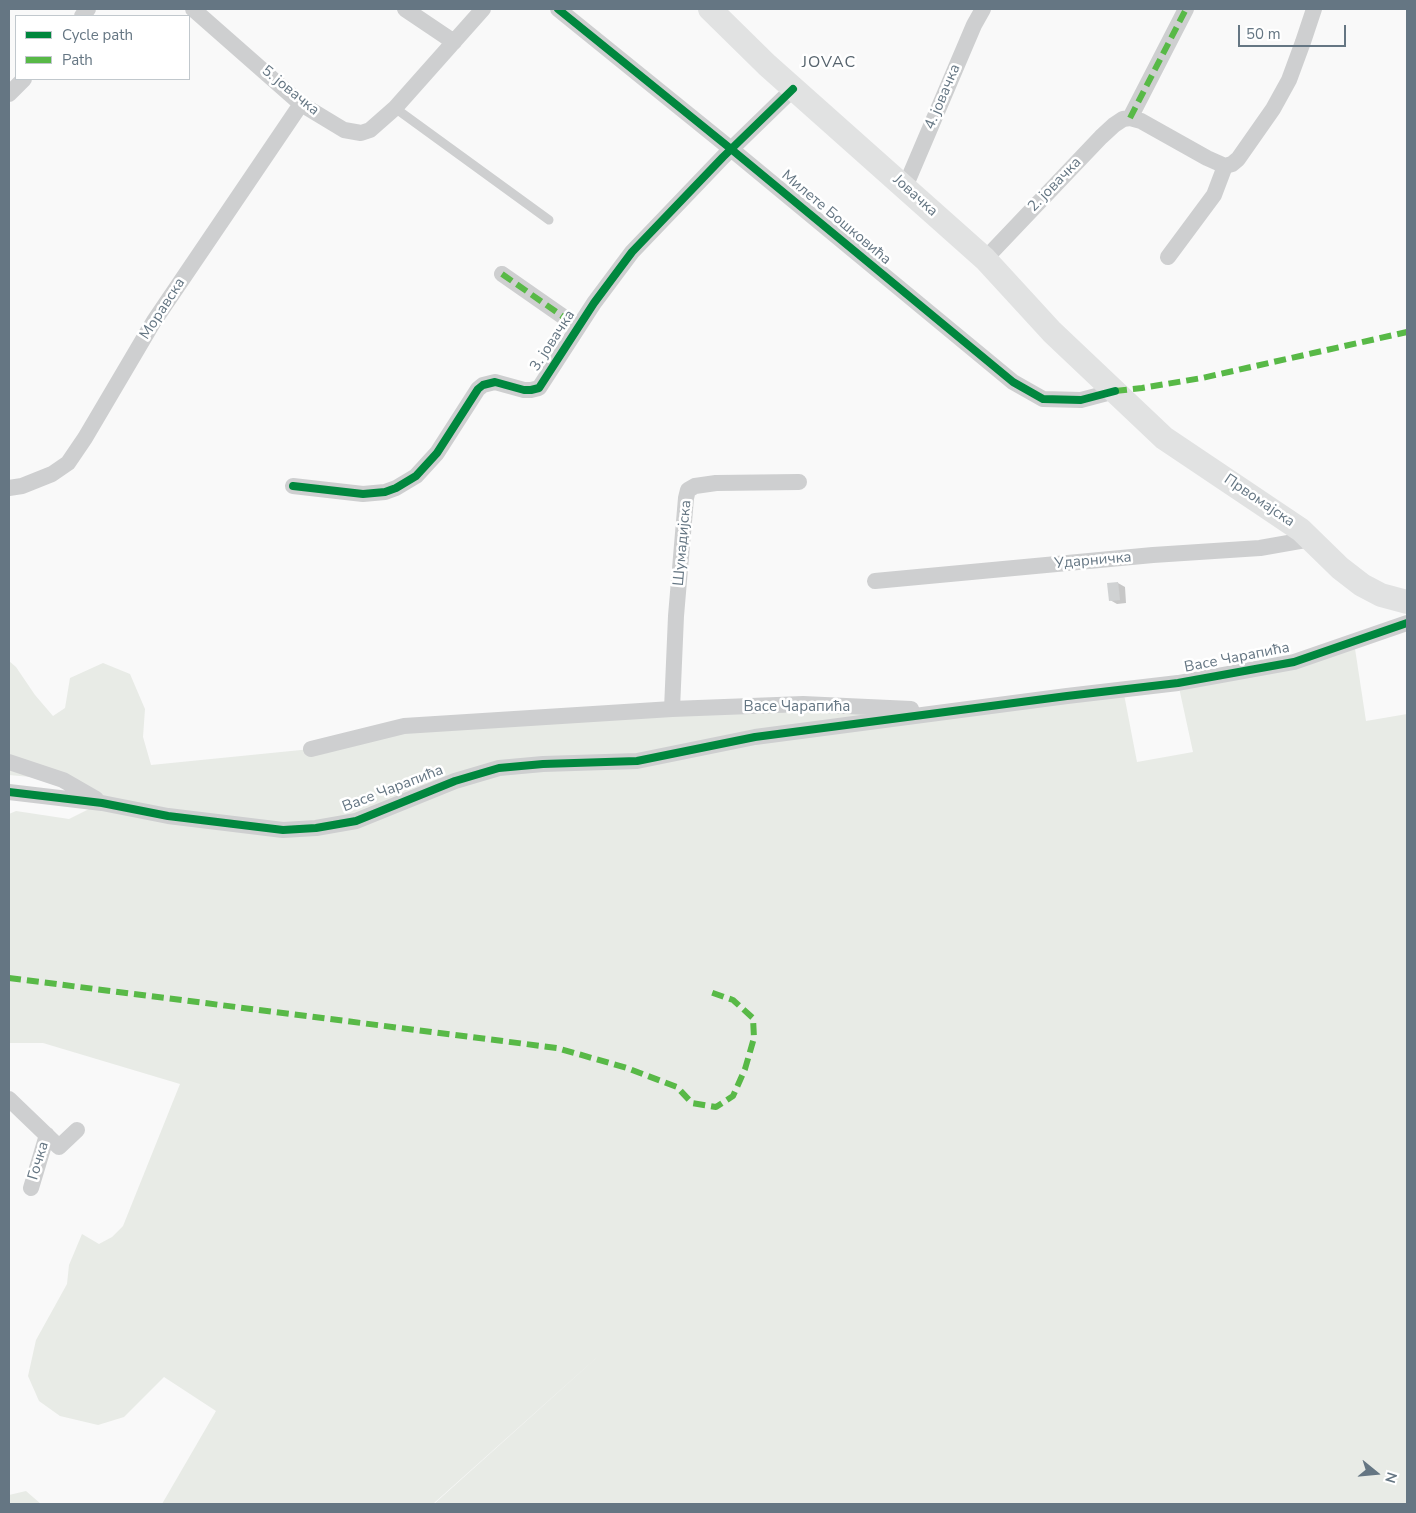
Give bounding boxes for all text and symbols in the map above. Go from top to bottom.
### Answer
legend [15,15,190,80]
scale bar [1241,15,1348,47]
text: 50 m [1246,24,1281,44]
text: Cycle path [62,25,133,45]
text: Path [62,50,93,70]
district label: JOVAC [801,53,857,73]
street label: 5. јовачка [258,62,322,120]
street label: 4. јовачка [921,62,965,132]
street label: 2. јовачка [1025,154,1085,216]
street label: Милете Бошковића [778,167,894,269]
street label: Јовачка [889,171,941,221]
street label: Моравска [137,275,189,343]
street label: 3. јовачка [527,307,579,375]
street label: Првомајска [1220,471,1298,531]
street label: Шумадијска [670,499,696,587]
street label: Ударничка [1054,549,1132,573]
street label: Васе Чарапића [1183,639,1291,677]
street label: Васе Чарапића [744,698,850,716]
street label: Васе Чарапића [340,761,446,817]
street label: Гочка [25,1140,53,1182]
north arrow [1351,1448,1401,1498]
text: N [1380,1470,1401,1485]

